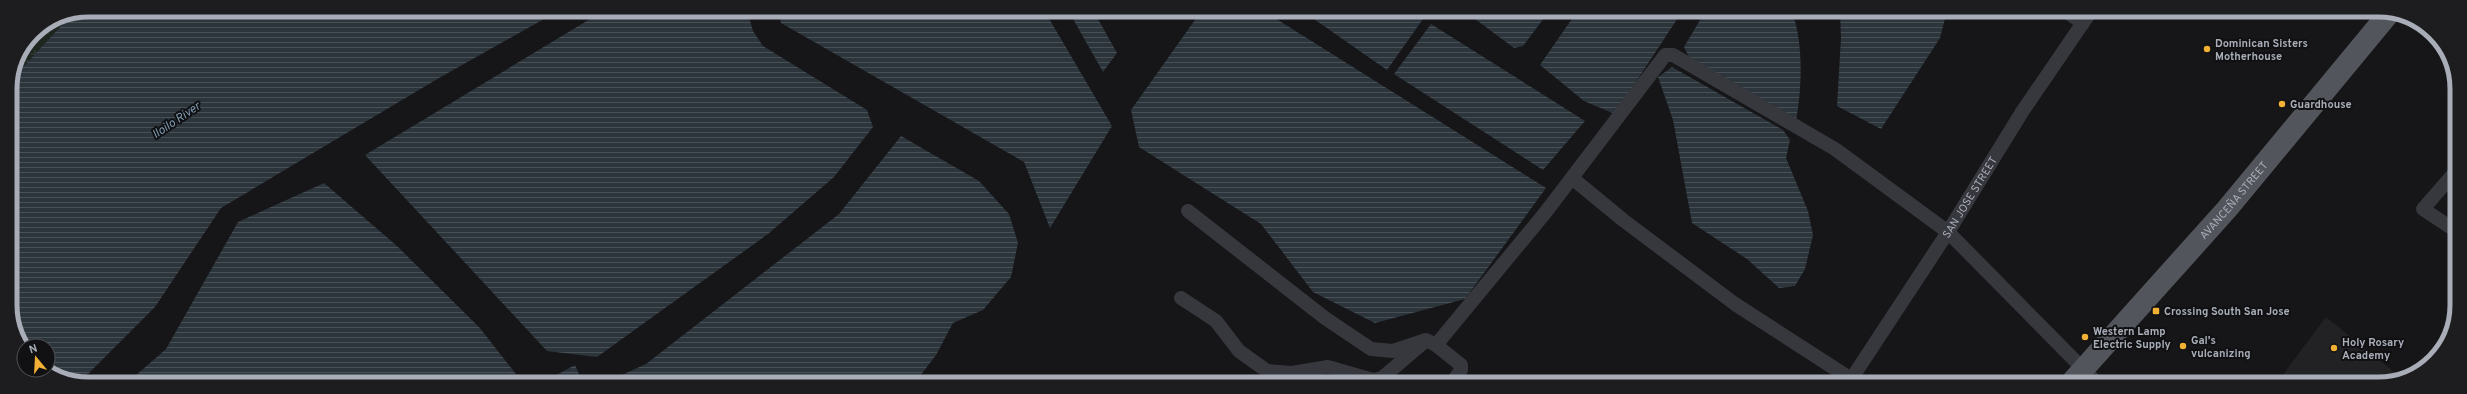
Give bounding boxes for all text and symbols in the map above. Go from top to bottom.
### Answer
place label: Dominican Sisters Motherhouse [2215,37,2308,64]
marker: Dominican Sisters Motherhouse [2202,44,2212,54]
water label: Iloilo River [149,98,205,143]
place label: Guardhouse [2290,98,2352,112]
marker: Guardhouse [2277,99,2287,109]
street label: SAN JOSE STREET [1940,154,2001,241]
street label: AVANCEÑA STREET [2197,159,2271,243]
place label: Crossing South San Jose [2164,305,2290,319]
marker: Crossing South San Jose [2151,306,2161,316]
place label: Western Lamp Electric Supply [2093,325,2171,352]
marker: Western Lamp Electric Supply [2080,332,2090,342]
place label: Gal's vulcanizing [2191,334,2251,361]
place label: Holy Rosary Academy [2342,336,2404,363]
north arrow [16,338,56,378]
marker: Gal's vulcanizing [2178,341,2188,351]
text: N [27,342,39,357]
marker: Holy Rosary Academy [2329,343,2339,353]

